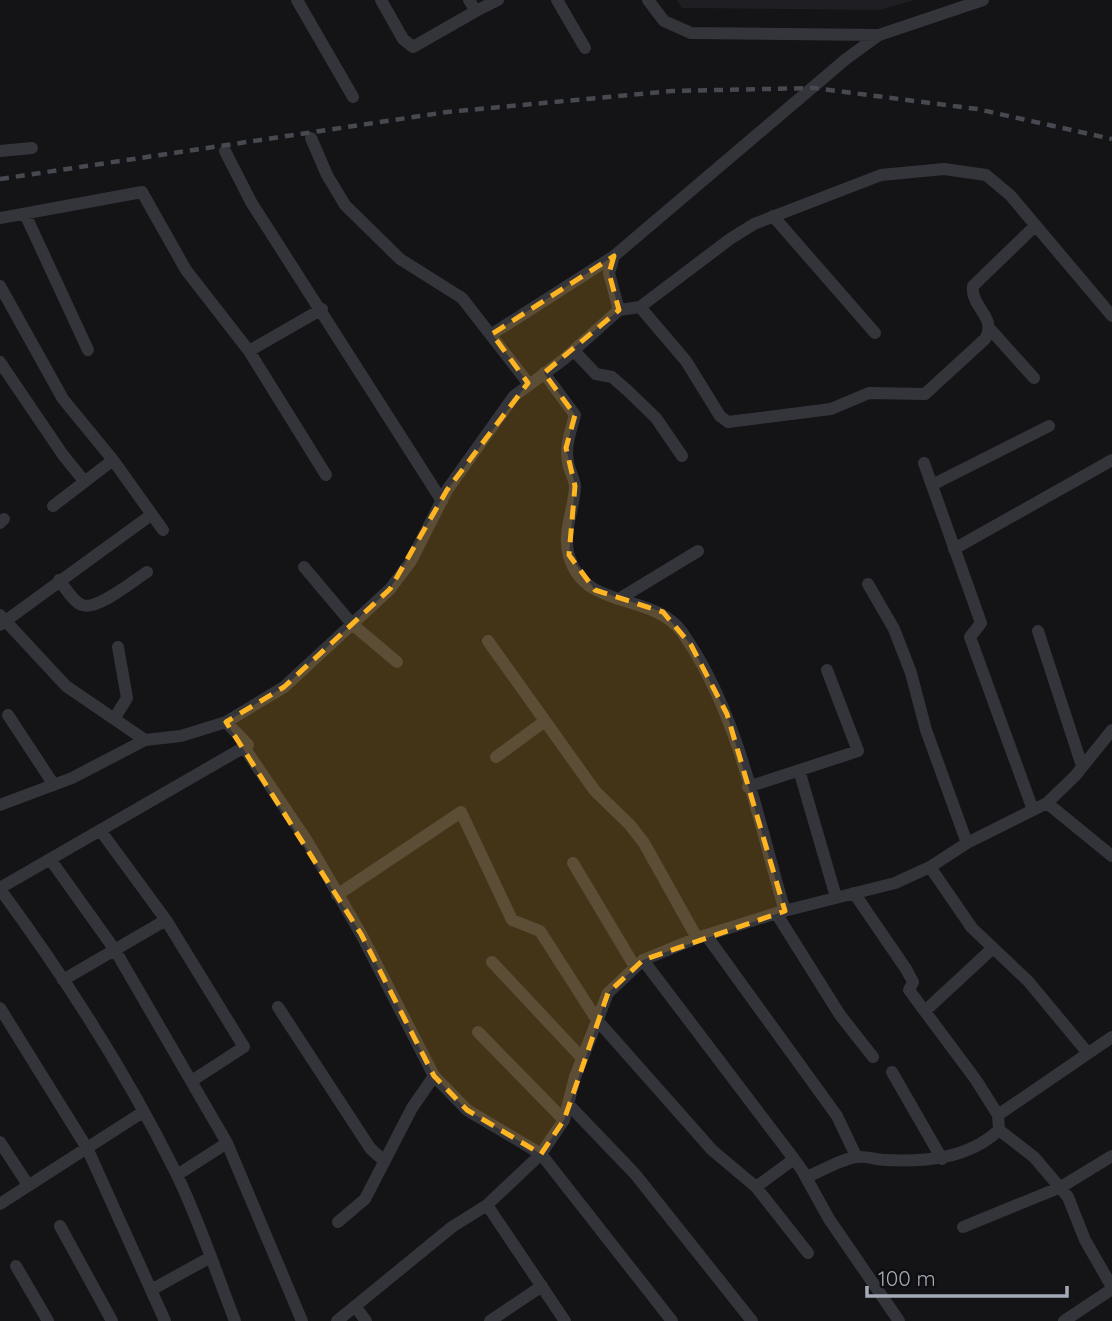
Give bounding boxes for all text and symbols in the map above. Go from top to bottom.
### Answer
scale bar [867,1254,1066,1298]
text: 100 m [878,1265,936,1291]

